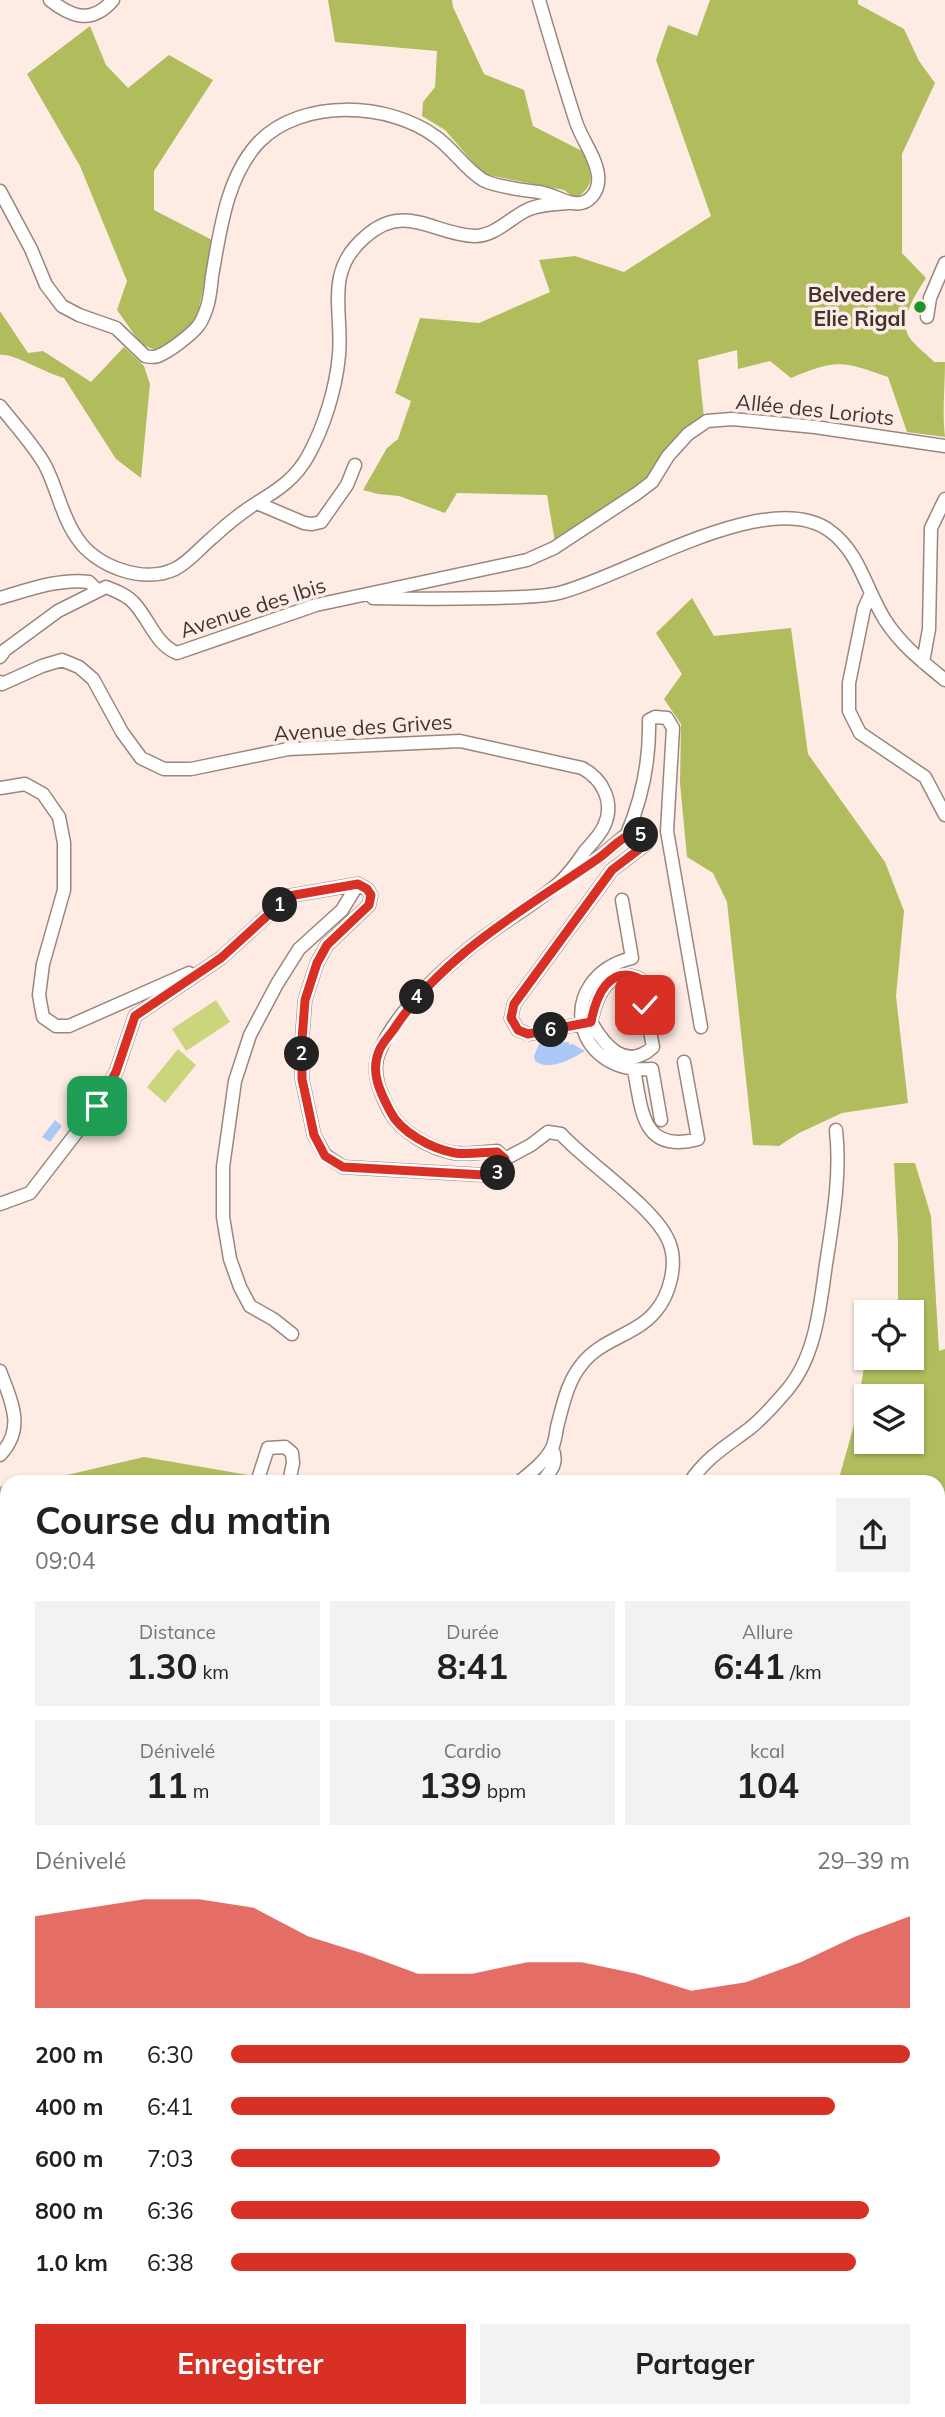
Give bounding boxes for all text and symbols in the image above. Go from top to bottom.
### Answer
place label: Belvedere Elie Rigal [808,281,906,331]
marker: Belvedere Elie Rigal [912,299,928,315]
street label: Allée des Loriots [735,388,896,430]
street label: Avenue des Ibis [176,571,329,643]
street label: Avenue des Grives [273,708,453,746]
pin: 5 [624,818,658,852]
text: 5 [635,822,646,846]
pin: 1 [262,888,298,922]
text: 1 [274,892,285,916]
pin [615,975,675,1035]
pin: 4 [400,979,434,1014]
text: 4 [411,984,422,1008]
icon: check [626,986,664,1024]
pin: 6 [534,1012,568,1048]
text: 6 [545,1017,556,1041]
pin: 2 [284,1036,320,1072]
text: 2 [296,1041,307,1065]
pin [67,1076,127,1136]
icon: arrive [78,1087,116,1125]
pin: 3 [480,1156,516,1190]
text: 3 [492,1160,503,1184]
map controls [854,1300,924,1454]
button: locate [854,1300,924,1370]
button: layers [854,1384,924,1454]
text: Course du matin [35,1496,331,1544]
button: share [836,1498,910,1572]
text: 09:04 [35,1546,95,1575]
text: Distance [139,1620,216,1644]
text: Durée [446,1620,499,1644]
text: Allure [742,1620,793,1644]
text: 1.30 [126,1644,198,1688]
text: 8:41 [437,1644,508,1688]
text: 6:41 [713,1644,785,1688]
text: km [198,1660,229,1684]
text: /km [785,1660,822,1684]
text: Dénivelé [140,1739,215,1763]
text: Cardio [444,1739,501,1763]
text: kcal [750,1739,785,1763]
text: 11 [146,1763,188,1807]
text: 139 [419,1763,482,1807]
text: 104 [736,1763,799,1807]
text: m [188,1779,209,1803]
text: bpm [482,1779,526,1803]
text: Dénivelé [35,1846,126,1875]
text: 29–39 m [817,1846,910,1875]
text: 200 m [35,2040,103,2069]
text: 6:30 [147,2040,194,2069]
text: 400 m [35,2092,103,2121]
text: 6:41 [147,2092,194,2121]
text: 600 m [35,2144,103,2173]
text: 7:03 [147,2144,194,2173]
text: 800 m [35,2196,103,2225]
text: 6:36 [147,2196,194,2225]
text: 1.0 km [35,2248,108,2277]
text: 6:38 [147,2248,194,2277]
button: Enregistrer [35,2324,466,2404]
button: Partager [480,2324,910,2404]

